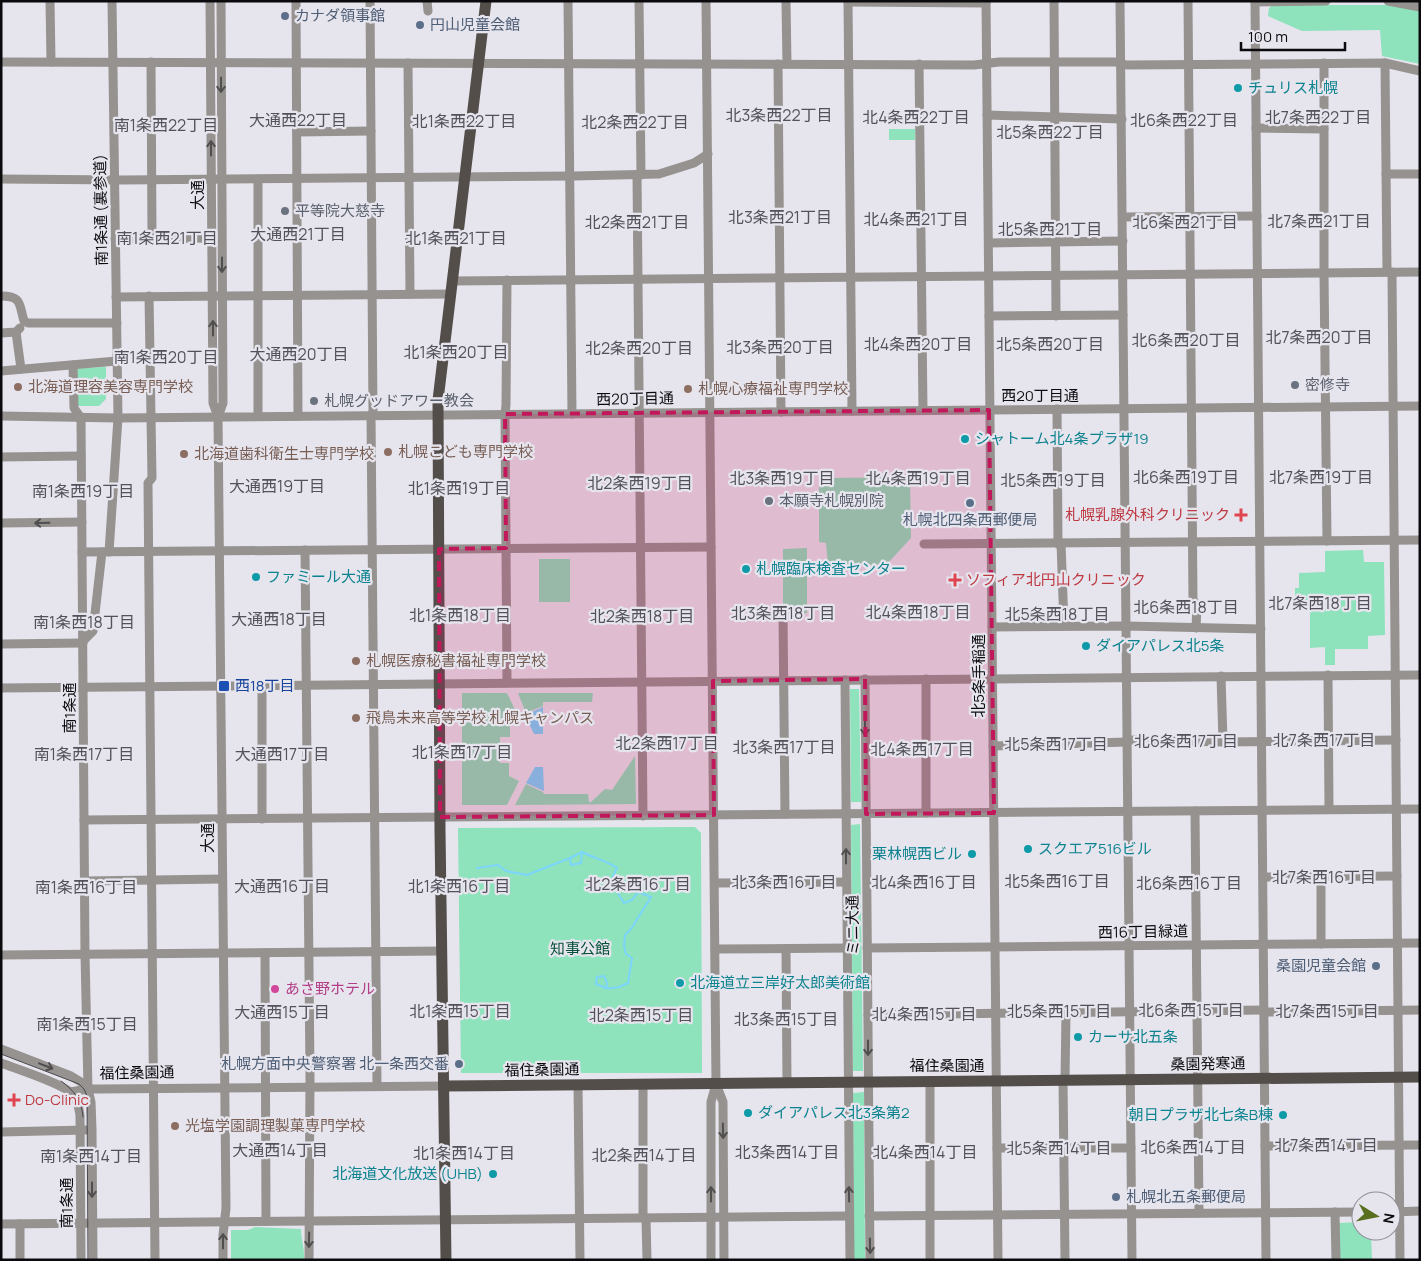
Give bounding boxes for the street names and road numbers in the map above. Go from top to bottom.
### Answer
street label: 南1条通 (裏参道) [89,154,112,266]
street label: 大通 [187,180,208,210]
street label: 西20丁目通 [1001,385,1079,406]
street label: 西20丁目通 [596,387,674,410]
street label: 北5条手稲通 [968,634,989,718]
street label: 南1条通 [59,683,80,733]
street label: 大通 [197,823,218,853]
street label: ミニ大通 [841,895,864,955]
street label: 西16丁目緑道 [1098,920,1188,943]
street label: 桑園発寒通 [1170,1052,1246,1075]
street label: 福住桑園通 [909,1055,985,1076]
street label: 福住桑園通 [504,1058,580,1081]
street label: 福住桑園通 [99,1061,175,1084]
street label: 南1条通 [56,1178,77,1228]

